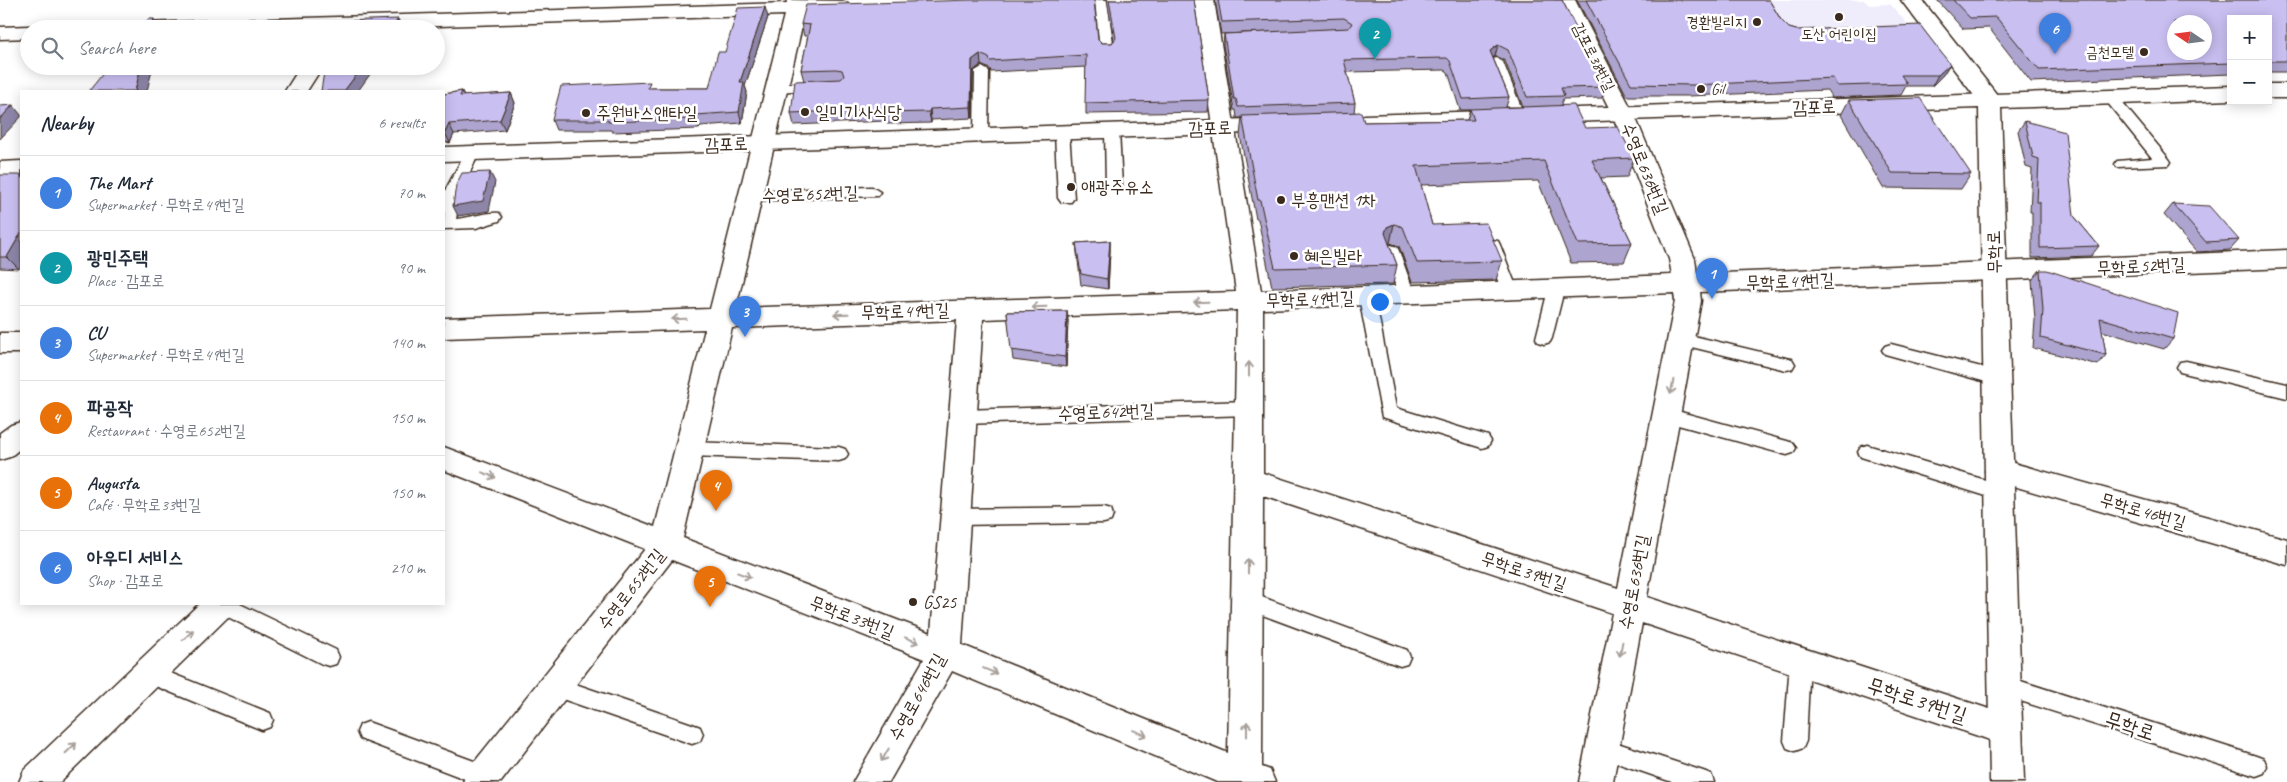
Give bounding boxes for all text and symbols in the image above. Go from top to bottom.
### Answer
marker: 도산 어린이집 [1833,11,1845,23]
place label: 경환빌리지 [1687,13,1747,32]
pin: 6 [2039,13,2071,54]
north arrow [2167,15,2212,60]
map controls [2227,15,2272,105]
button: + [2227,15,2272,60]
marker: 경환빌리지 [1751,16,1763,28]
pin: 2 [1359,18,1391,59]
search box [20,20,445,75]
street label: 감포로38번길 [1568,20,1619,94]
place label: 도산 어린이집 [1801,25,1877,44]
icon: search [38,34,66,62]
text: Search here [78,36,155,60]
place label: 금천모텔 [2086,43,2134,62]
marker: 금천모텔 [2138,46,2150,58]
button: − [2227,60,2272,105]
place label: Gil [1711,80,1726,99]
marker: Gil [1695,83,1707,95]
street label: 감포로 [1792,95,1836,119]
place label: 일미기사식당 [815,101,902,123]
place label: 주원바스앤타일 [596,102,698,124]
marker: 일미기사식당 [799,106,811,118]
marker: 주원바스앤타일 [580,107,592,119]
text: Nearby [40,110,93,136]
text: 6 results [378,113,425,133]
street label: 감포로 [1188,116,1232,140]
street label: 수영로636번길 [1617,119,1674,217]
street label: 감포로 [704,132,748,156]
text: The Mart [87,171,151,195]
place label: 애광주유소 [1081,176,1153,198]
street label: 수영로652번길 [761,181,859,207]
marker: 애광주유소 [1065,181,1077,193]
text: 1 [52,183,60,203]
text: 70 m [398,183,425,203]
place label: 부흥맨션 1차 [1291,189,1376,211]
marker: 부흥맨션 1차 [1275,194,1287,206]
text: Supermarket · 무학로49번길 [87,195,245,215]
street label: 무학로 [1983,230,2005,274]
place label: 혜은빌라 [1304,245,1362,267]
text: 광민주택 [87,246,148,270]
marker: 혜은빌라 [1288,250,1300,262]
street label: 무학로52번길 [2096,253,2186,279]
text: 2 [52,258,60,278]
text: 90 m [398,258,425,278]
pin: 1 [1696,258,1728,299]
street label: 무학로49번길 [1745,268,1835,294]
text: Place · 감포로 [87,271,164,291]
street label: 무학로49번길 [1265,286,1355,312]
your location [1367,289,1393,315]
pin: 3 [729,296,761,337]
one-way arrow [1193,297,1210,307]
street label: 무학로49번길 [860,298,950,324]
one-way arrow [1031,302,1047,312]
one-way arrow [834,309,850,318]
one-way arrow [671,315,687,324]
text: CU [87,321,105,345]
text: 3 [52,333,60,353]
text: 140 m [391,333,425,353]
text: Supermarket · 무학로49번길 [87,345,245,365]
one-way arrow [1244,361,1254,377]
one-way arrow [1666,378,1676,394]
text: 파공작 [87,396,133,420]
street label: 수영로642번길 [1057,399,1155,425]
text: 4 [52,408,60,428]
text: 150 m [391,408,425,428]
text: Restaurant · 수영로652번길 [87,421,246,441]
pin: 4 [700,470,732,511]
text: Augusta [87,471,138,495]
one-way arrow [481,471,496,481]
text: 5 [53,483,59,503]
text: 150 m [391,483,425,503]
street label: 무학로46번길 [2097,488,2189,534]
text: Café · 무학로33번길 [87,495,201,515]
street label: 수영로636번길 [1614,532,1654,632]
street label: 수영로652번길 [593,544,670,634]
text: 아우디 서비스 [87,546,183,570]
street label: 무학로39번길 [1478,547,1570,595]
text: 6 [52,558,60,578]
text: 210 m [391,558,425,578]
one-way arrow [1243,558,1253,574]
pin: 5 [694,566,726,607]
text: Shop · 감포로 [87,571,164,591]
one-way arrow [736,571,751,580]
street label: 무학로33번길 [807,591,898,643]
place label: GS25 [923,591,957,613]
marker: GS25 [907,596,919,608]
one-way arrow [181,629,194,641]
one-way arrow [904,636,919,645]
one-way arrow [1616,641,1626,657]
street label: 수영로646번길 [884,649,950,745]
one-way arrow [982,667,997,677]
street label: 무학로39번길 [1864,672,1970,728]
street label: 무학로 [2102,706,2158,746]
one-way arrow [1242,721,1252,737]
one-way arrow [1132,729,1147,739]
one-way arrow [65,742,77,754]
one-way arrow [880,748,890,762]

